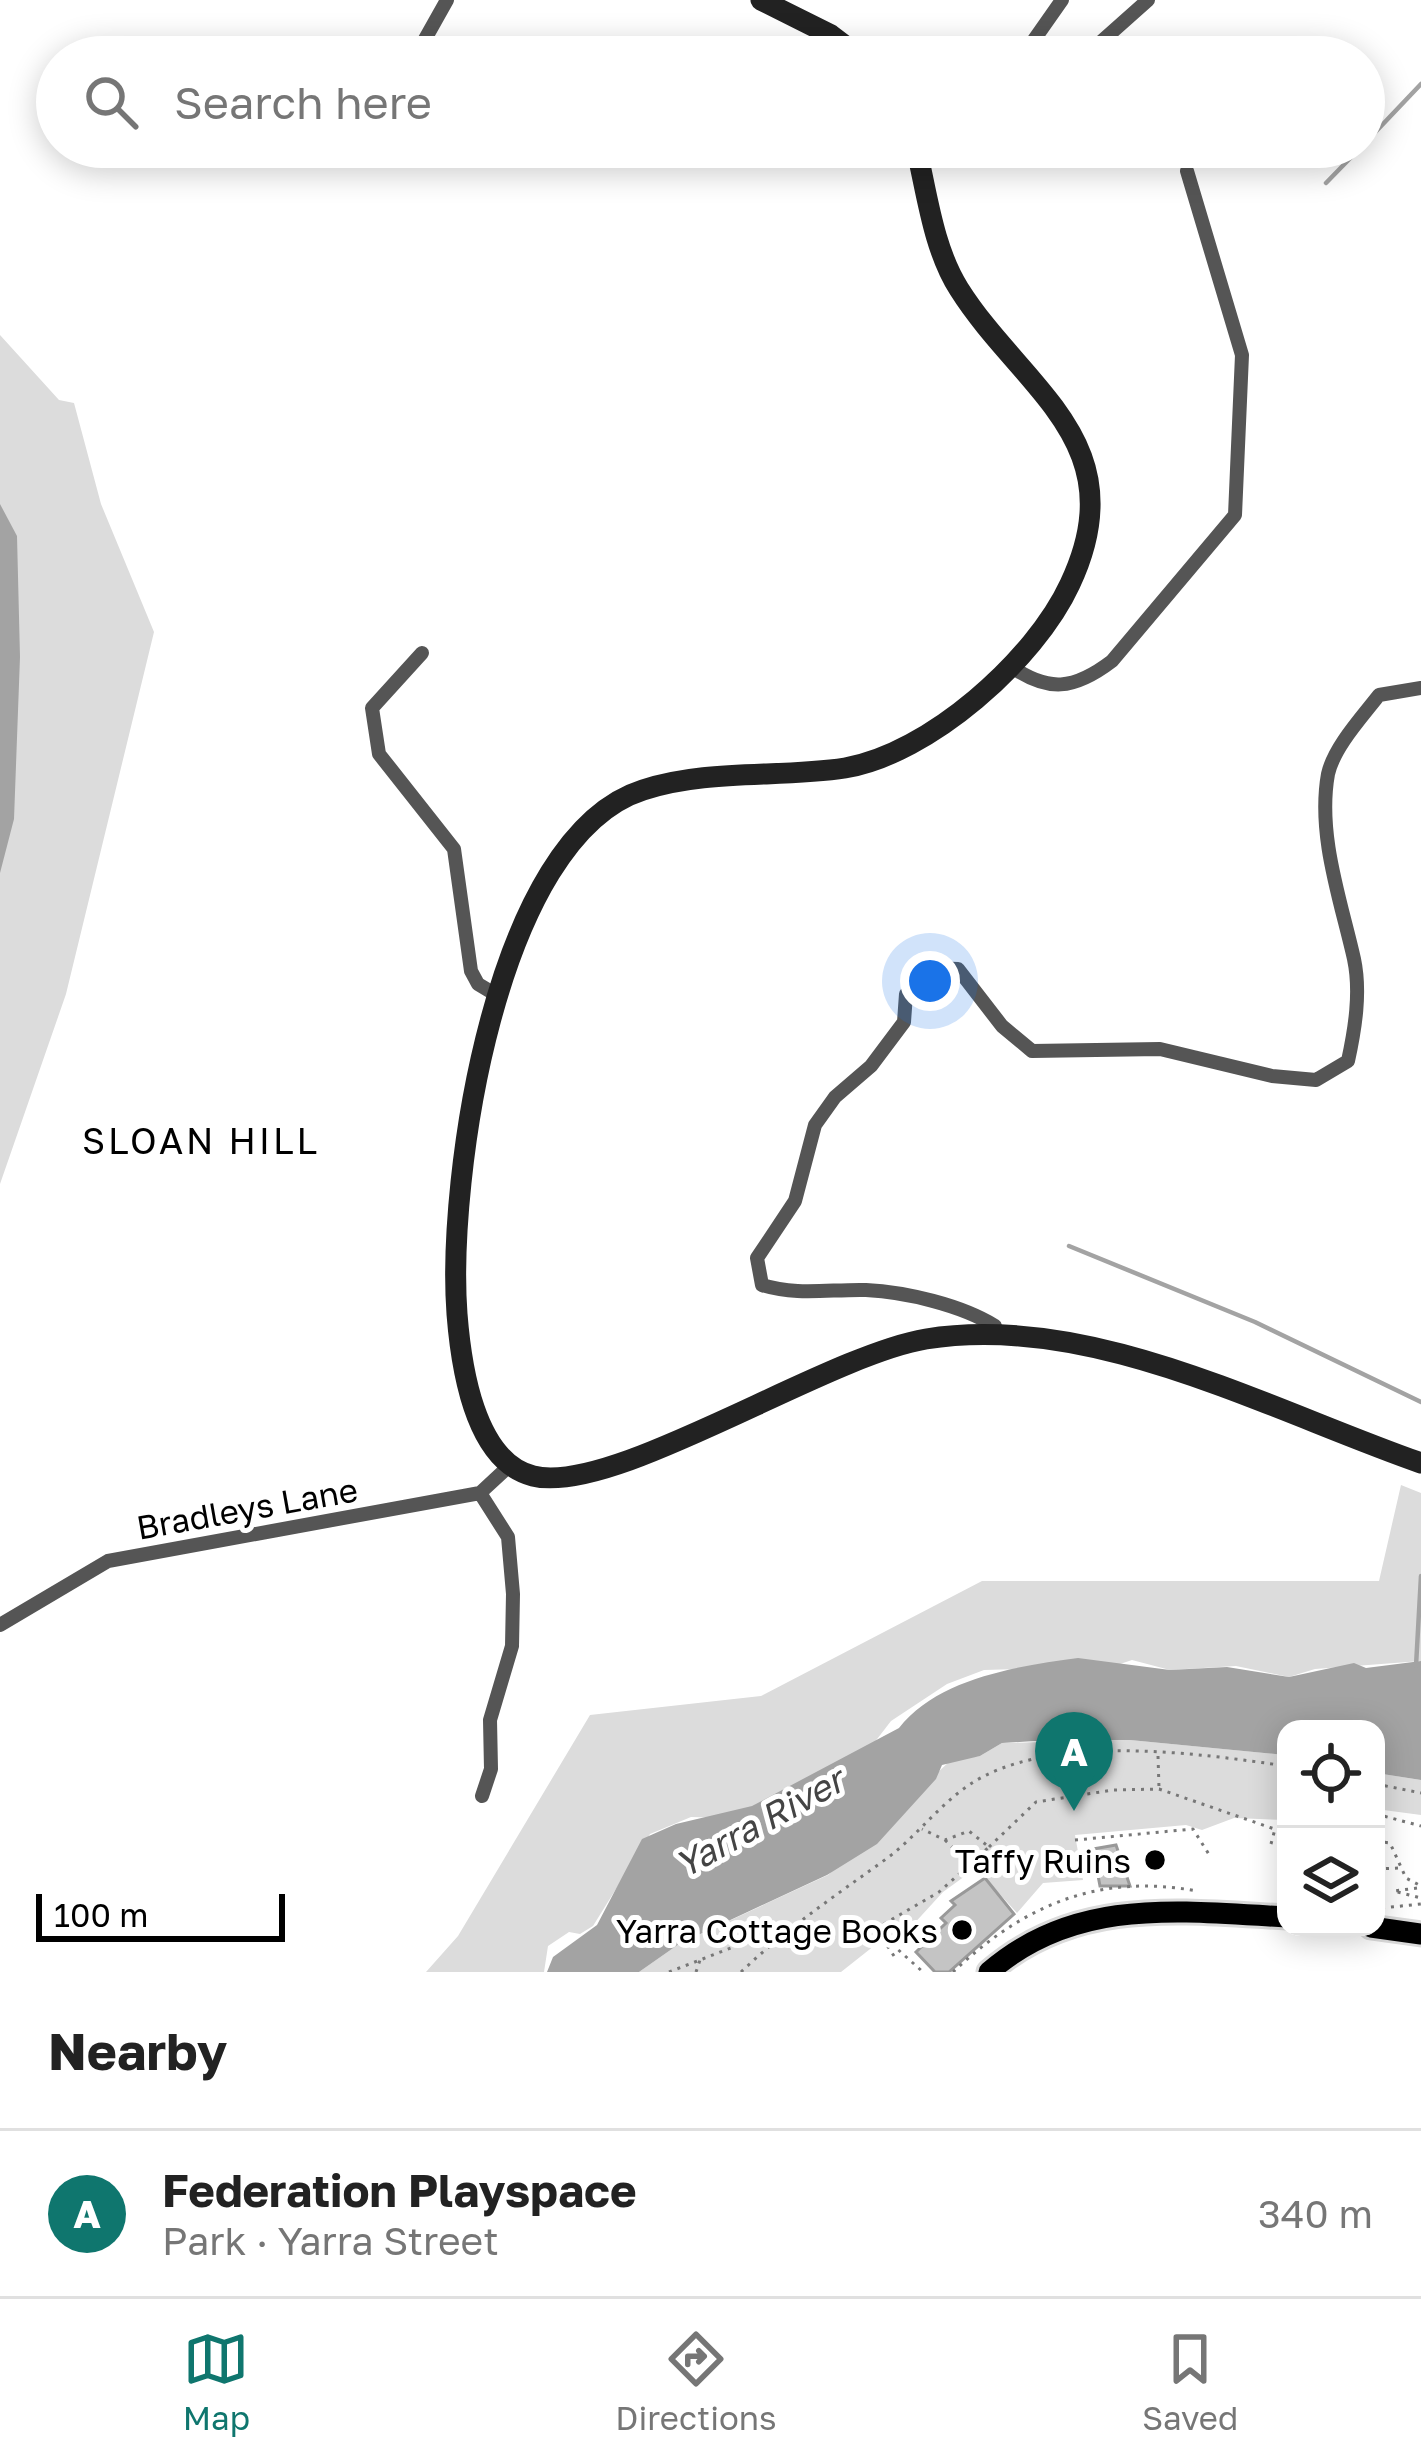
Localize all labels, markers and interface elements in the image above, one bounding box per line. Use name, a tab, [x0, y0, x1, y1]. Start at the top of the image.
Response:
search box	[36, 36, 1385, 168]
icon: search	[78, 69, 144, 135]
text: Search here	[174, 75, 432, 129]
your location	[900, 951, 960, 1011]
district label: SLOAN HILL	[82, 1119, 320, 1162]
street label: Bradleys Lane	[133, 1469, 361, 1547]
pin: A	[1035, 1712, 1113, 1811]
map controls	[1277, 1720, 1385, 1936]
button: locate	[1277, 1720, 1385, 1828]
water label: Yarra River	[667, 1756, 855, 1886]
button: layers	[1277, 1828, 1385, 1936]
place label: Taffy Ruins	[955, 1841, 1131, 1880]
marker: Taffy Ruins	[1142, 1847, 1168, 1873]
scale bar	[36, 1888, 285, 1941]
text: 100 m	[54, 1895, 148, 1934]
place label: Yarra Cottage Books	[616, 1911, 938, 1950]
marker: Yarra Cottage Books	[949, 1917, 975, 1943]
text: Nearby	[48, 2020, 227, 2081]
text: Federation Playspace	[162, 2163, 637, 2217]
text: A	[73, 2190, 101, 2237]
text: 340 m	[1258, 2190, 1373, 2237]
text: Park · Yarra Street	[162, 2217, 499, 2264]
tab: Map	[183, 2326, 250, 2437]
tab: Directions	[615, 2326, 777, 2437]
tab: Saved	[1142, 2326, 1238, 2437]

